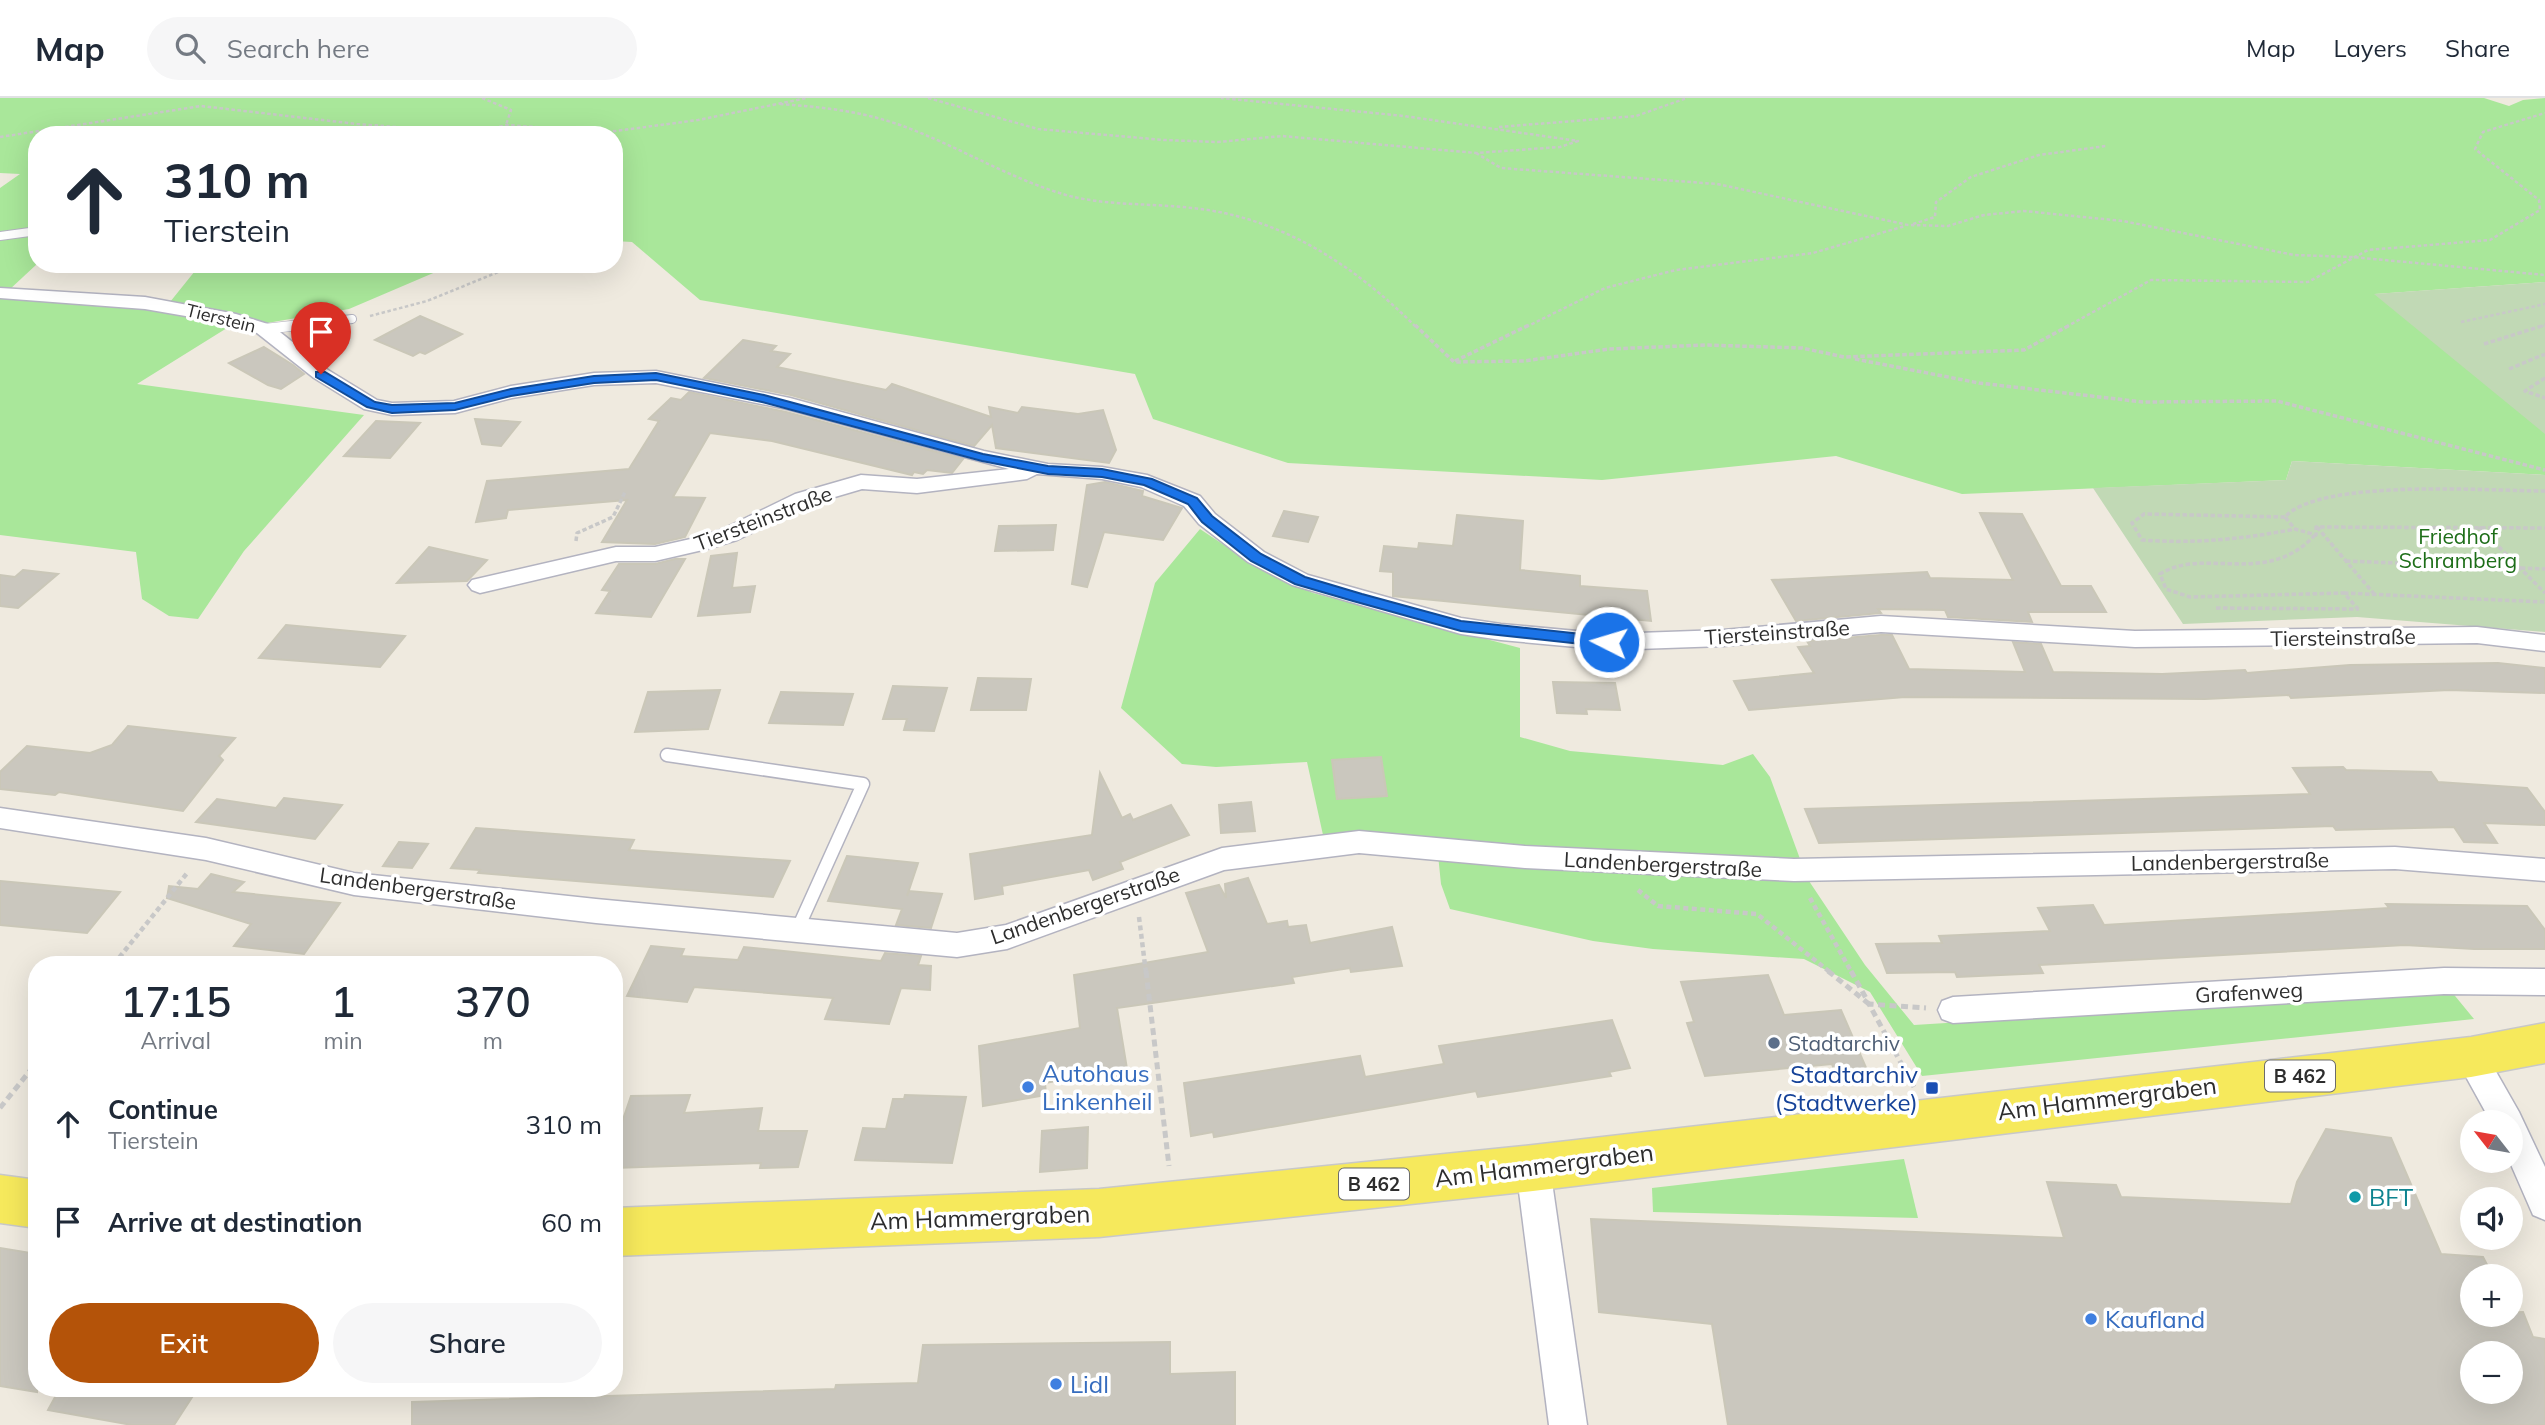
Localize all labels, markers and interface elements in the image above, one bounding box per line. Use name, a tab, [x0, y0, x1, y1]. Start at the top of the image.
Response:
search box	[147, 17, 637, 80]
text: Map	[35, 28, 105, 69]
icon: search	[171, 29, 209, 67]
text: Search here	[227, 32, 370, 65]
text: Map	[2246, 33, 2295, 63]
text: Layers	[2333, 33, 2407, 63]
text: Share	[2445, 33, 2510, 63]
text: 310 m	[164, 149, 310, 210]
icon: ahead	[49, 154, 140, 245]
text: Tierstein	[164, 210, 290, 250]
street label: Tierstein	[184, 298, 258, 338]
pin	[291, 302, 351, 374]
icon: arrive	[302, 313, 340, 351]
street label: Tiersteinstraße	[690, 480, 836, 556]
park label: Friedhof Schramberg	[2399, 523, 2517, 573]
position arrow	[1572, 605, 1646, 679]
street label: Tiersteinstraße	[1704, 614, 1850, 650]
street label: Tiersteinstraße	[2270, 623, 2416, 651]
street label: Landenbergerstraße	[1563, 846, 1763, 882]
street label: Landenbergerstraße	[2131, 846, 2329, 876]
street label: Landenbergerstraße	[987, 860, 1183, 950]
street label: Landenbergerstraße	[318, 861, 518, 915]
text: 17:15	[120, 975, 231, 1028]
text: 1	[330, 975, 356, 1028]
text: 370	[455, 975, 531, 1028]
street label: Grafenweg	[2194, 976, 2304, 1008]
text: Arrival	[141, 1026, 211, 1055]
text: min	[323, 1026, 363, 1055]
text: m	[483, 1026, 503, 1055]
place label: Stadtarchiv	[1788, 1030, 1900, 1056]
marker: Stadtarchiv	[1766, 1035, 1782, 1051]
place label: Autohaus Linkenheil	[1042, 1058, 1153, 1116]
place label: Stadtarchiv (Stadtwerke)	[1775, 1059, 1918, 1117]
road number: B 462	[2265, 1060, 2335, 1092]
street label: Am Hammergraben	[1996, 1070, 2218, 1126]
marker: Autohaus Linkenheil	[1020, 1079, 1036, 1095]
marker: Stadtarchiv (Stadtwerke)	[1924, 1080, 1940, 1096]
text: Continue	[108, 1093, 218, 1126]
icon: ahead	[49, 1105, 87, 1143]
text: 310 m	[526, 1108, 602, 1141]
north arrow	[2460, 1110, 2524, 1172]
map controls	[2460, 1110, 2523, 1404]
text: Tierstein	[108, 1126, 199, 1155]
street label: Am Hammergraben	[1433, 1137, 1655, 1193]
road number: B 462	[1339, 1168, 1409, 1200]
place label: BFT	[2369, 1182, 2414, 1212]
button: sound	[2460, 1187, 2523, 1250]
marker: BFT	[2347, 1189, 2363, 1205]
street label: Am Hammergraben	[869, 1198, 1091, 1236]
icon: arrive	[49, 1203, 87, 1241]
text: Arrive at destination	[108, 1206, 363, 1239]
text: 60 m	[541, 1206, 602, 1239]
button: +	[2460, 1264, 2523, 1327]
button: Exit	[49, 1303, 319, 1383]
button: Share	[333, 1303, 602, 1383]
place label: Kaufland	[2105, 1304, 2205, 1334]
marker: Kaufland	[2083, 1311, 2099, 1327]
button: −	[2460, 1341, 2523, 1404]
place label: Lidl	[1070, 1369, 1109, 1399]
marker: Lidl	[1048, 1376, 1064, 1392]

